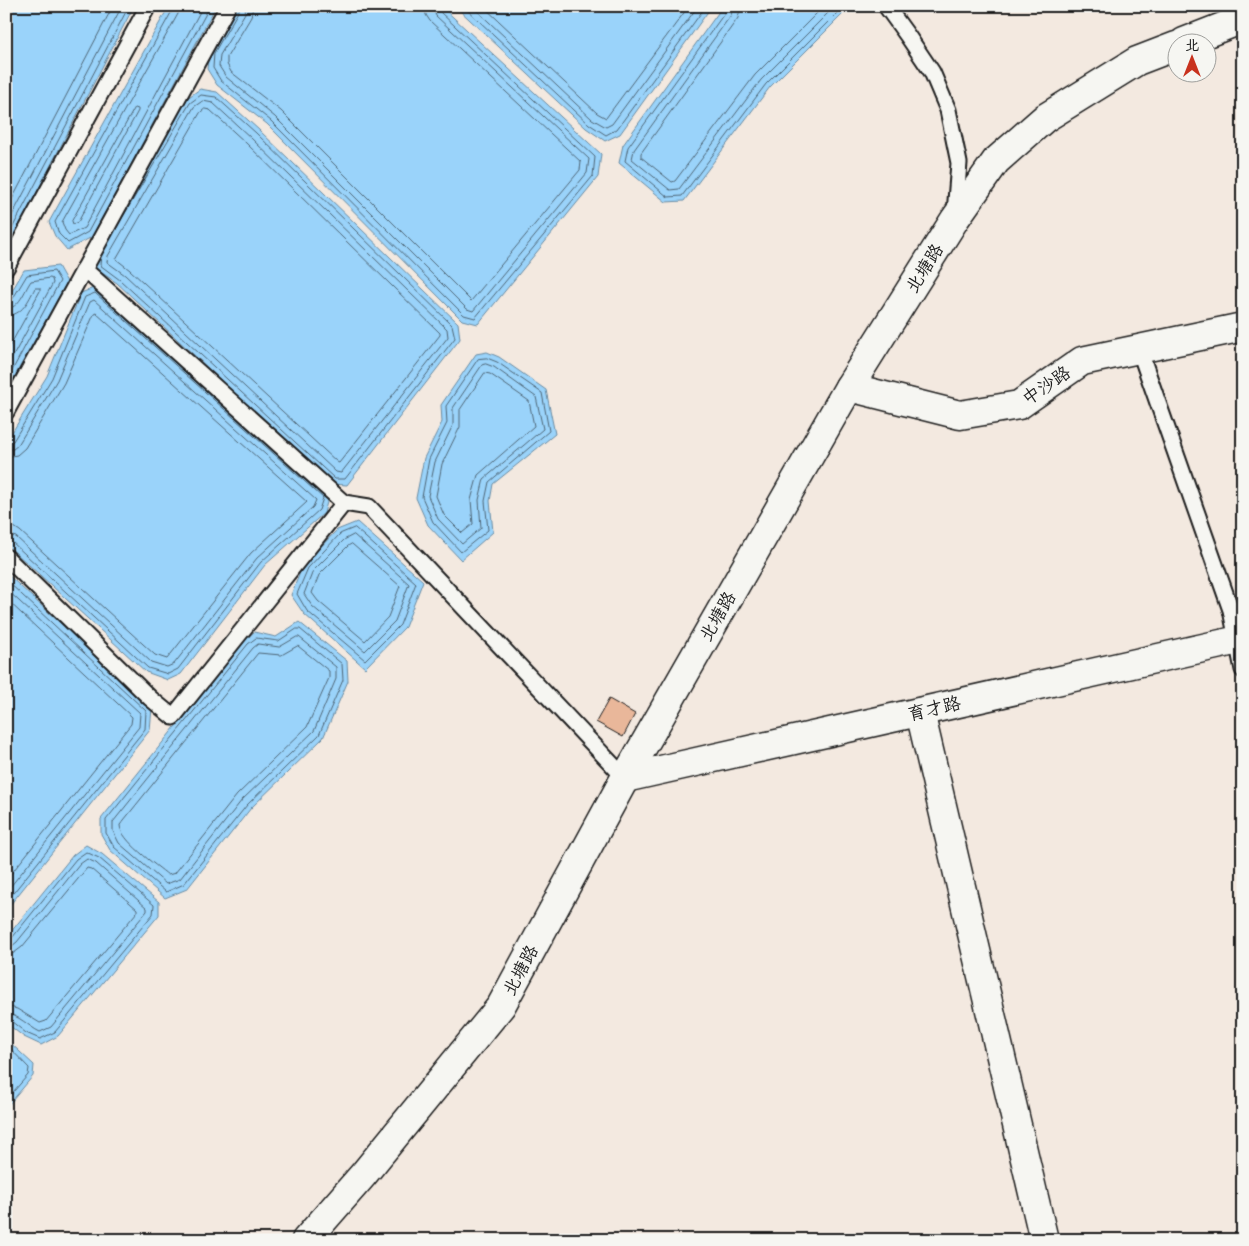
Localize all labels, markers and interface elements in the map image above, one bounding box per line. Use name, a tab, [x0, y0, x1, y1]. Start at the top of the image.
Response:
north arrow	[1166, 32, 1216, 82]
text: 北	[1185, 36, 1199, 54]
street label: 北塘路	[900, 239, 948, 297]
street label: 中沙路	[1017, 360, 1075, 410]
street label: 北塘路	[694, 587, 740, 645]
street label: 育才路	[905, 691, 963, 725]
street label: 北塘路	[497, 941, 543, 999]

